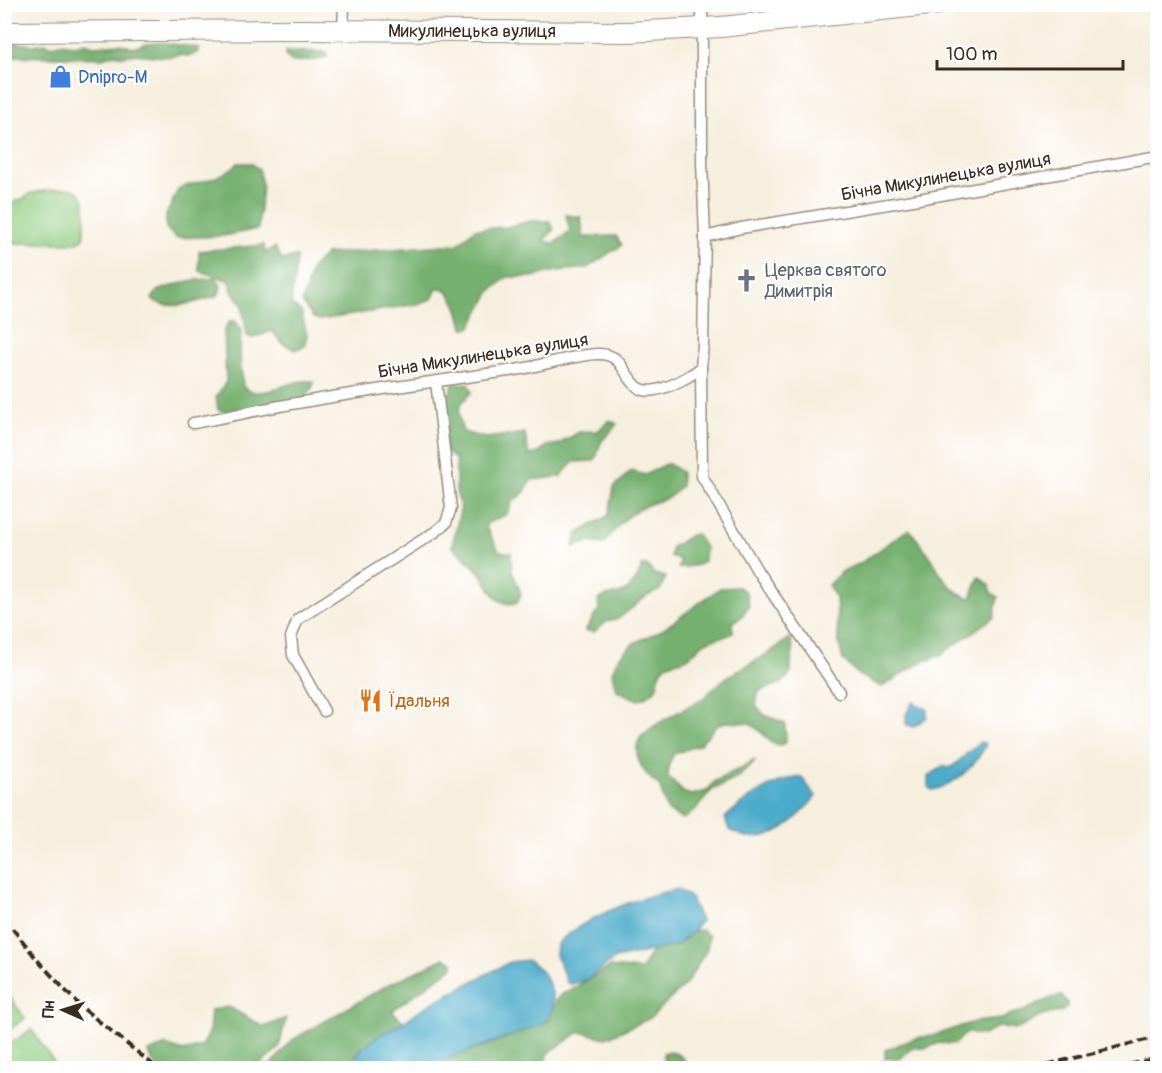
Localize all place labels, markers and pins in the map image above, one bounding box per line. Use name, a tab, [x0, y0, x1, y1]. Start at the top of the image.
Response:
shop icon: Dnipro-M	[47, 64, 73, 90]
place label: Dnipro-M	[78, 66, 148, 89]
place label: Церква святого Димитрія	[764, 259, 887, 303]
church icon: Церква святого Димитрія	[734, 267, 760, 293]
restaurant icon: Їдальня	[358, 688, 384, 714]
place label: Їдальня	[389, 690, 450, 713]

